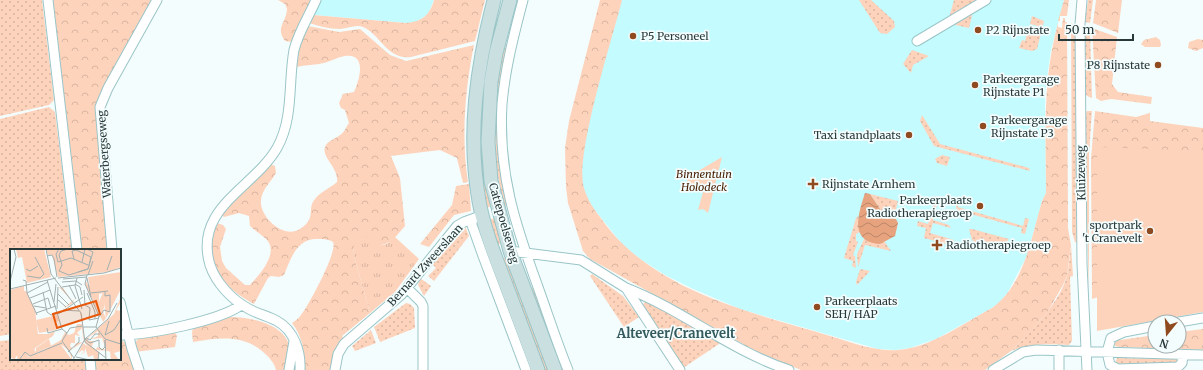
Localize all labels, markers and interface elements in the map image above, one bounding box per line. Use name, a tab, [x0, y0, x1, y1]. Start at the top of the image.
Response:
scale bar	[1059, 16, 1133, 42]
text: 50 m	[1065, 22, 1094, 37]
place label: P2 Rijnstate	[986, 23, 1049, 37]
marker: P2 Rijnstate	[973, 25, 983, 35]
place label: P5 Personeel	[641, 29, 709, 43]
marker: P5 Personeel	[628, 31, 638, 41]
place label: P8 Rijnstate	[1087, 58, 1150, 72]
marker: P8 Rijnstate	[1153, 60, 1163, 70]
place label: Parkeergarage Rijnstate P1	[983, 72, 1059, 99]
marker: Parkeergarage Rijnstate P1	[970, 80, 980, 90]
street label: Waterbergseweg	[94, 109, 114, 199]
place label: Parkeergarage Rijnstate P3	[991, 113, 1067, 140]
marker: Parkeergarage Rijnstate P3	[978, 121, 988, 131]
place label: Taxi standplaats	[814, 128, 901, 142]
marker: Taxi standplaats	[904, 130, 914, 140]
street label: Kluizeweg	[1074, 145, 1088, 201]
park label: Binnentuin Holodeck	[676, 167, 732, 194]
place label: Rijnstate Arnhem	[822, 177, 916, 191]
marker: Rijnstate Arnhem	[807, 178, 819, 190]
street label: Cattepoelseweg	[486, 181, 522, 265]
place label: Parkeerplaats Radiotherapiegroep	[867, 193, 972, 220]
marker: Parkeerplaats Radiotherapiegroep	[975, 201, 985, 211]
place label: sportpark 't Cranevelt	[1082, 218, 1143, 245]
street label: Bernard Zweerslaan	[384, 221, 466, 309]
marker: sportpark 't Cranevelt	[1145, 226, 1155, 236]
place label: Radiotherapiegroep	[946, 238, 1051, 252]
marker: Radiotherapiegroep	[931, 239, 943, 251]
inset map	[10, 249, 121, 360]
place label: Parkeerplaats SEH/ HAP	[825, 294, 897, 321]
marker: Parkeerplaats SEH/ HAP	[812, 302, 822, 312]
north arrow	[1147, 314, 1187, 354]
district label: Alteveer/Cranevelt	[616, 325, 736, 342]
text: N	[1158, 336, 1170, 352]

